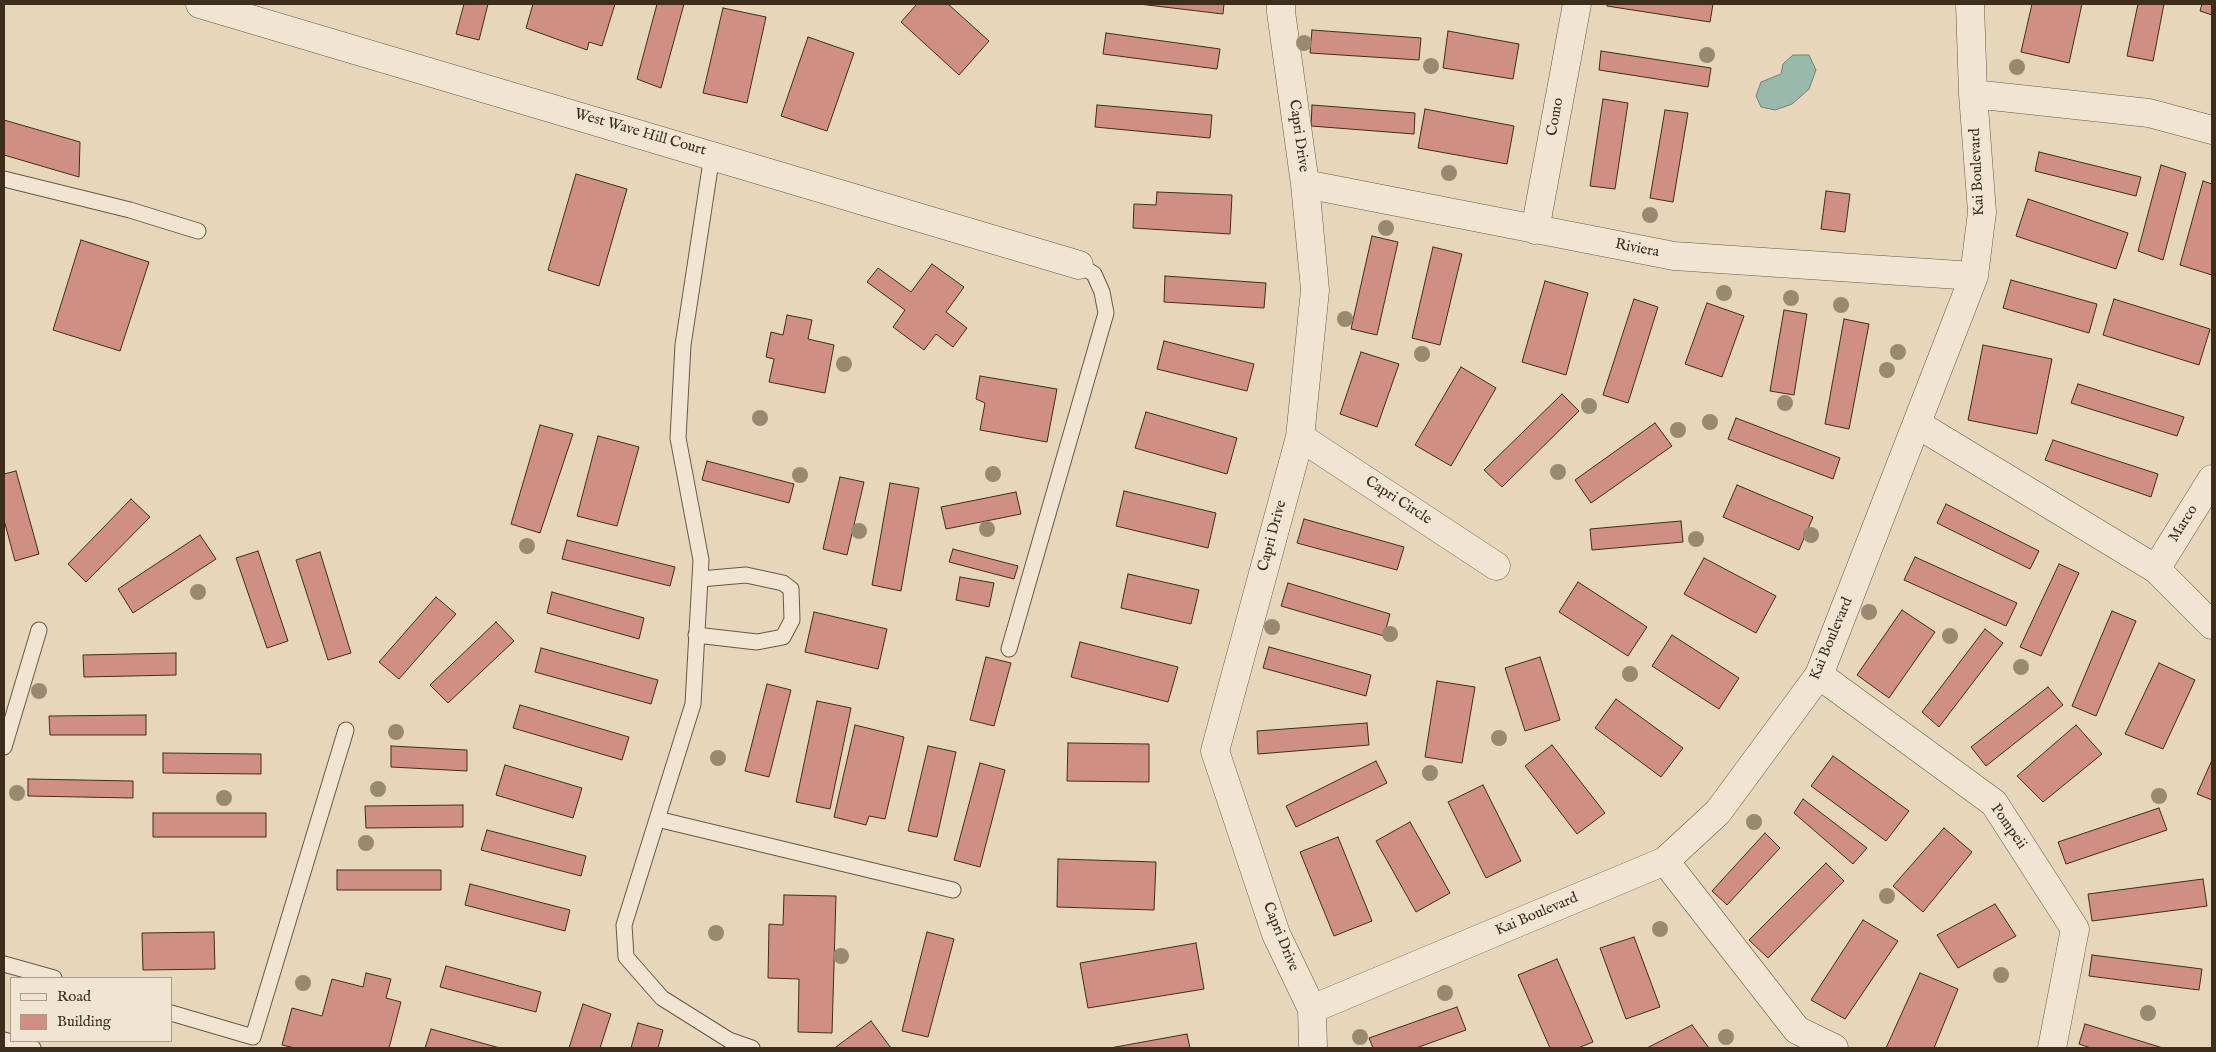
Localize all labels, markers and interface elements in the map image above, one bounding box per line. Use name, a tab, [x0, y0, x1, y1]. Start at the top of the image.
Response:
street label: Como	[1544, 97, 1568, 137]
street label: Capri Drive	[1284, 99, 1312, 173]
street label: West Wave Hill Court	[572, 106, 708, 160]
street label: Kai Boulevard	[1967, 128, 1989, 216]
street label: Riviera	[1613, 236, 1661, 262]
street label: Capri Circle	[1361, 473, 1435, 529]
street label: Capri Drive	[1255, 498, 1291, 574]
street label: Marco	[2166, 502, 2202, 546]
street label: Kai Boulevard	[1807, 595, 1857, 683]
street label: Pompeii	[1986, 801, 2030, 853]
street label: Kai Boulevard	[1493, 890, 1581, 940]
street label: Capri Drive	[1258, 900, 1302, 974]
legend	[10, 977, 172, 1042]
text: Road	[57, 987, 91, 1006]
text: Building	[57, 1012, 111, 1031]

